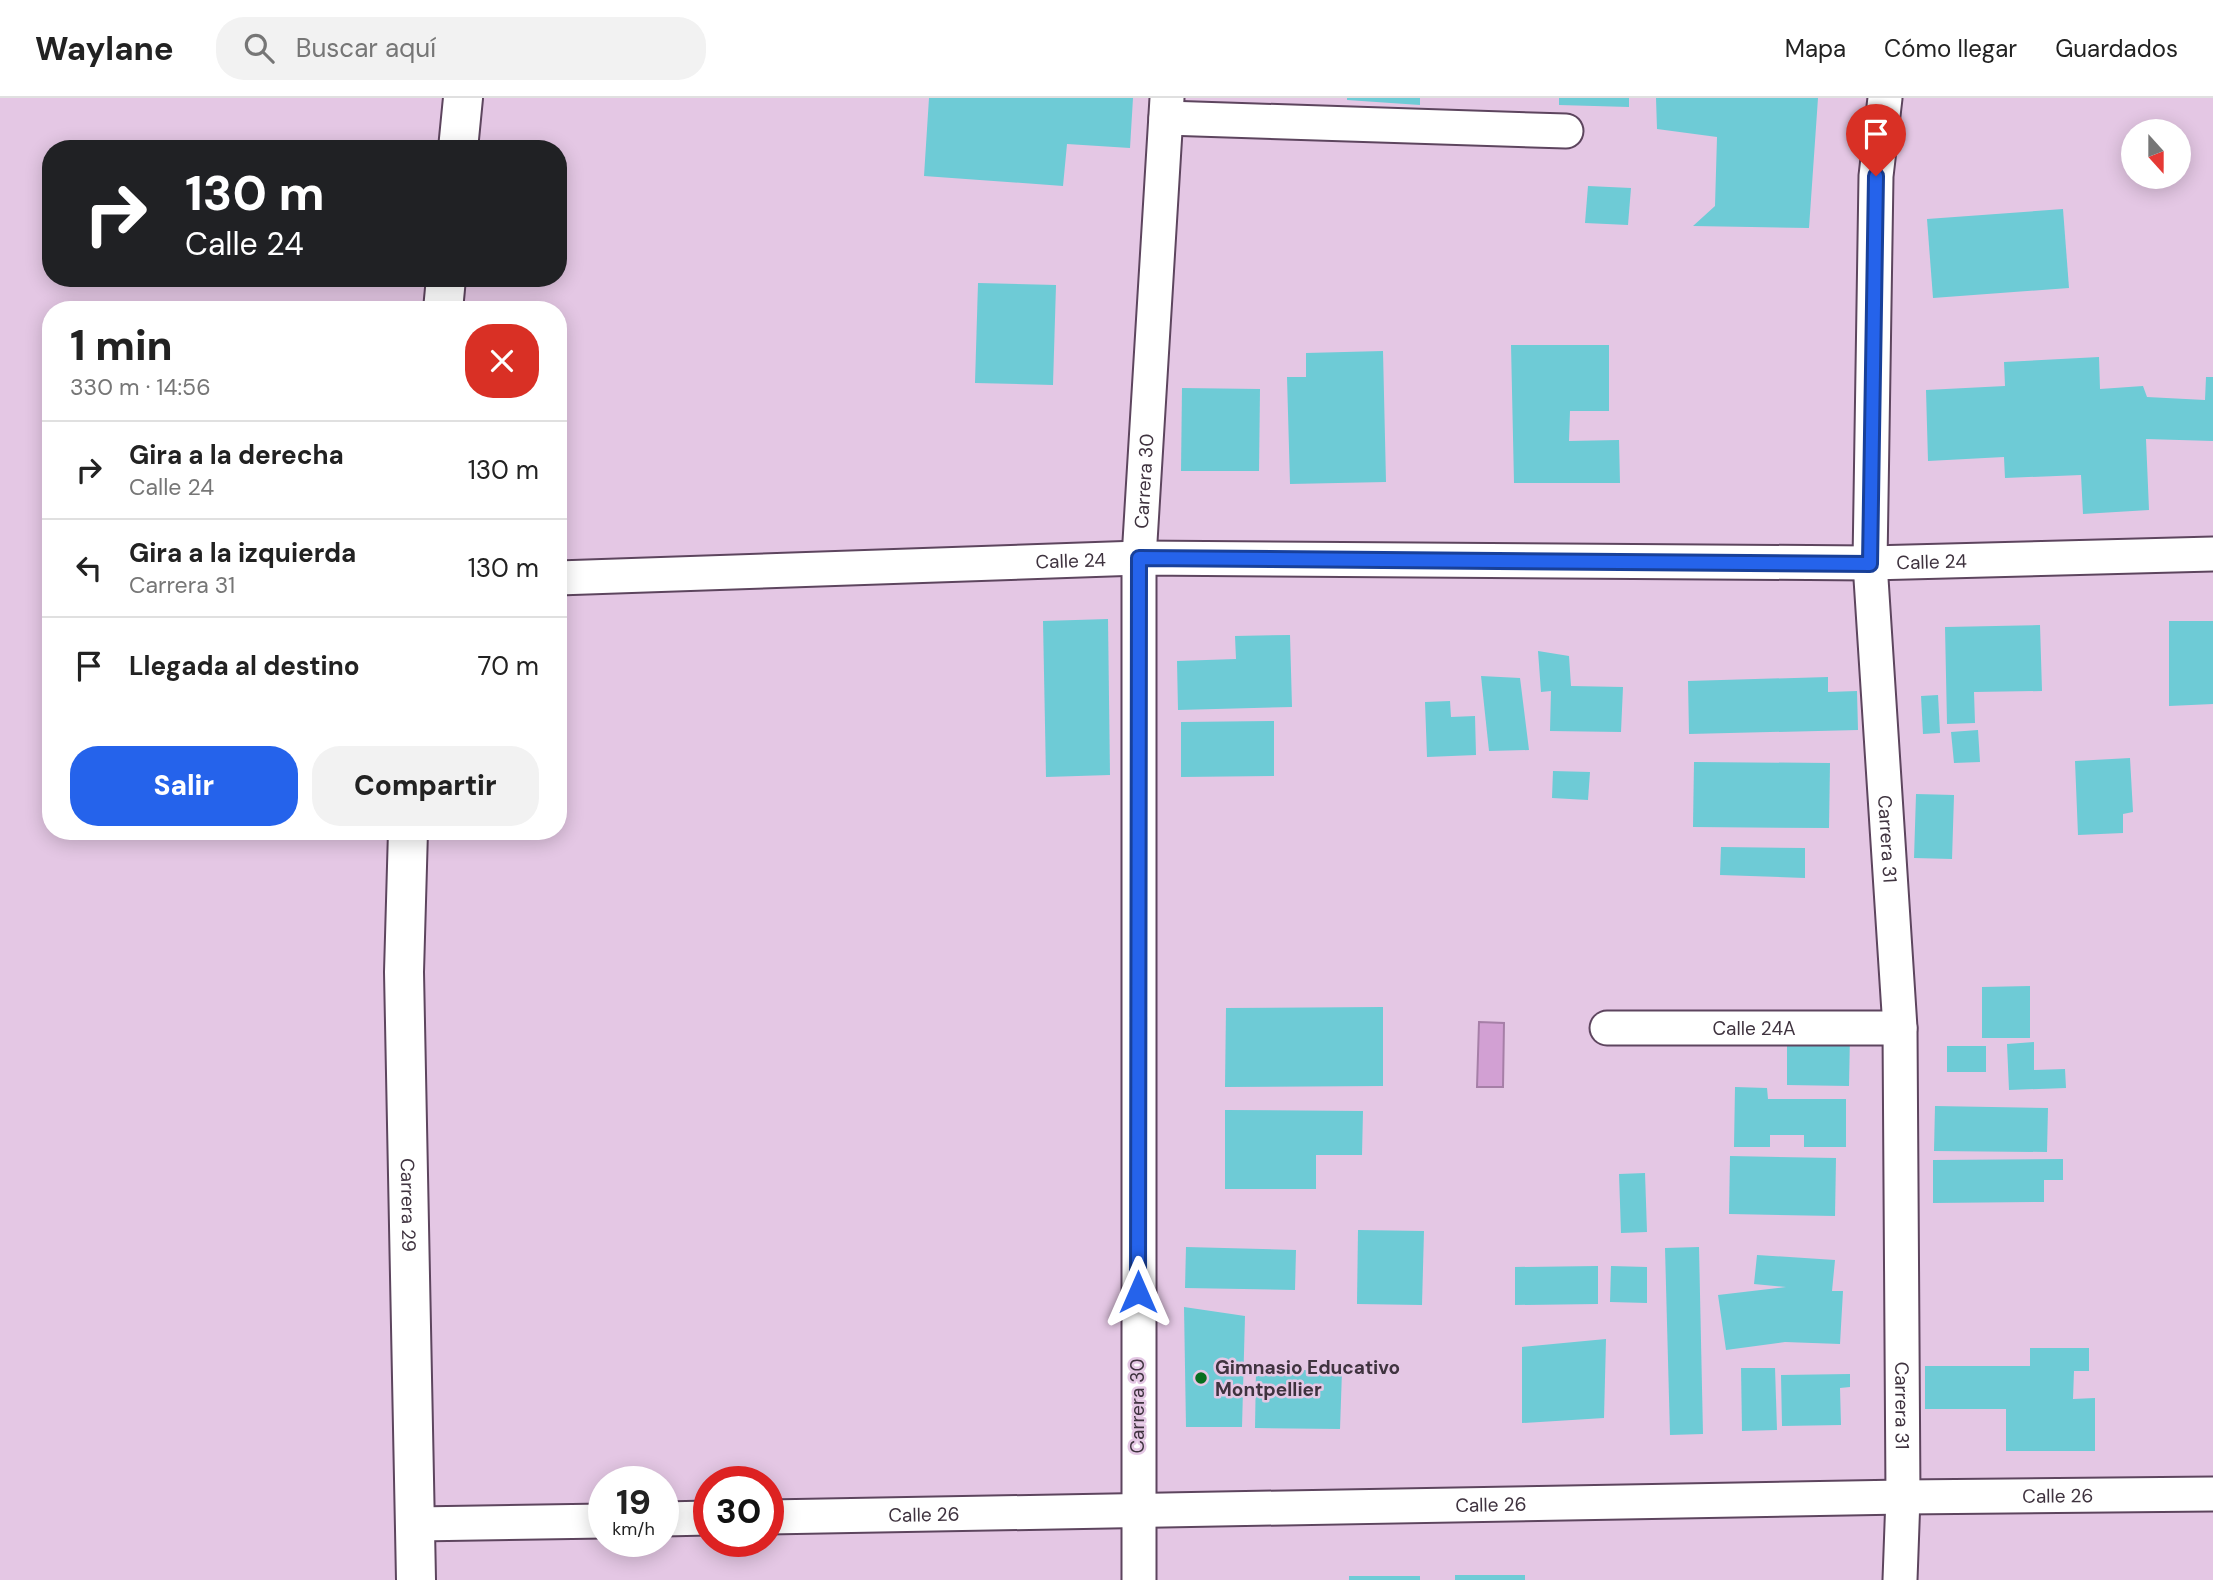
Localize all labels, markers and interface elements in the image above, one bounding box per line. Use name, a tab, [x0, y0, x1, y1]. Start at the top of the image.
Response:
search box	[216, 17, 706, 80]
text: Waylane	[35, 27, 174, 70]
icon: search	[240, 29, 278, 67]
text: Buscar aquí	[296, 31, 436, 65]
text: Mapa	[1785, 33, 1846, 64]
text: Cómo llegar	[1884, 33, 2017, 64]
text: Guardados	[2055, 33, 2178, 64]
pin	[1846, 104, 1906, 176]
icon: arrive	[1857, 115, 1895, 153]
north arrow	[2121, 119, 2191, 189]
map controls	[2121, 119, 2191, 189]
text: 130 m	[185, 161, 325, 225]
icon: right	[70, 168, 161, 259]
text: Calle 24	[185, 223, 304, 265]
text: 1 min	[70, 318, 173, 373]
button: close	[465, 324, 539, 398]
text: 330 m · 14:56	[70, 372, 211, 402]
street label: Carrera 30	[1128, 433, 1159, 529]
text: Gira a la derecha	[129, 438, 344, 472]
icon: right	[70, 451, 108, 489]
text: 130 m	[468, 453, 539, 487]
text: Calle 24	[129, 472, 214, 502]
text: Gira a la izquierda	[129, 536, 356, 570]
street label: Calle 24	[1035, 547, 1106, 574]
street label: Calle 24	[1896, 548, 1967, 575]
icon: left	[70, 549, 108, 587]
text: 130 m	[468, 551, 539, 585]
text: Carrera 31	[129, 570, 235, 600]
icon: arrive	[70, 647, 108, 685]
text: Llegada al destino	[129, 649, 360, 683]
text: 70 m	[478, 649, 539, 683]
button: Salir	[70, 746, 298, 826]
button: Compartir	[312, 746, 539, 826]
street label: Carrera 31	[1872, 794, 1903, 883]
street label: Calle 24A	[1712, 1016, 1796, 1041]
street label: Carrera 29	[395, 1158, 422, 1252]
position arrow	[1101, 1255, 1175, 1329]
place label: Gimnasio Educativo Montpellier	[1215, 1355, 1400, 1402]
street label: Carrera 30	[1125, 1358, 1150, 1454]
street label: Carrera 31	[1890, 1362, 1915, 1449]
marker: Gimnasio Educativo Montpellier	[1193, 1370, 1209, 1386]
speed limit sign: 30	[693, 1466, 784, 1557]
text: 19	[616, 1479, 651, 1525]
street label: Calle 26	[2022, 1483, 2094, 1508]
street label: Calle 26	[1455, 1491, 1527, 1517]
street label: Calle 26	[888, 1501, 960, 1527]
text: km/h	[612, 1517, 655, 1541]

